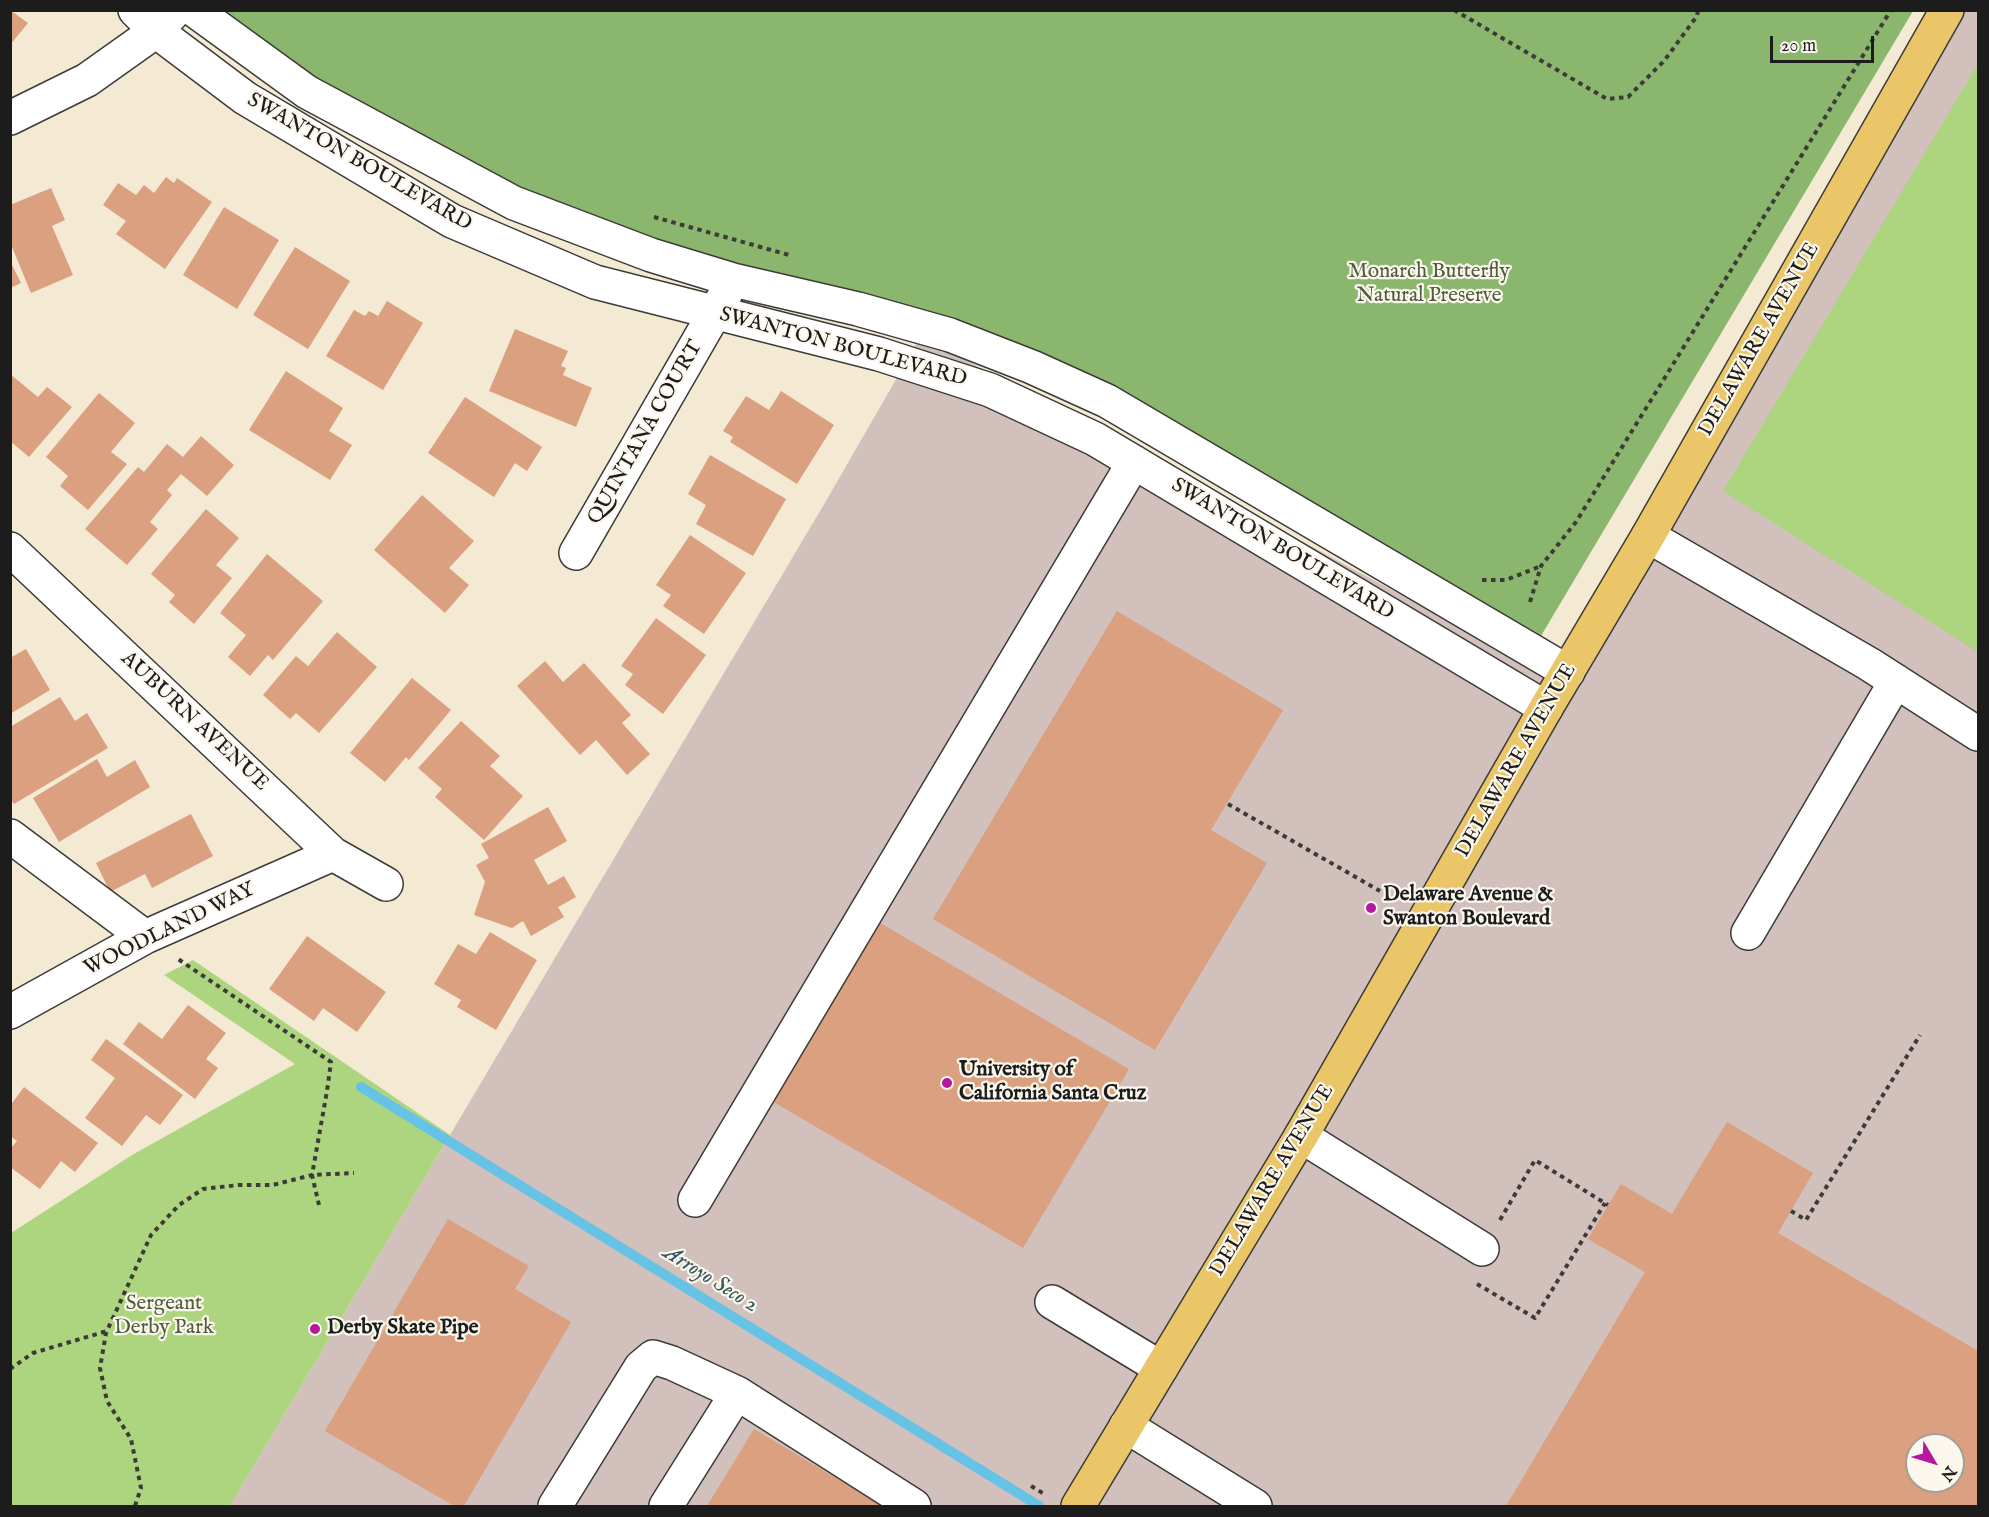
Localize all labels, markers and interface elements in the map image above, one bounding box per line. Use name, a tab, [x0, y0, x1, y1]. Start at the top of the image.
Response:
scale bar	[1773, 24, 1876, 62]
text: 20 m	[1781, 35, 1816, 58]
street label: SWANTON BOULEVARD	[242, 88, 476, 238]
street label: DELAWARE AVENUE	[1694, 239, 1826, 441]
park label: Monarch Butterfly Natural Preserve	[1348, 260, 1510, 310]
street label: SWANTON BOULEVARD	[716, 303, 970, 393]
street label: QUINTANA COURT	[583, 337, 709, 529]
street label: SWANTON BOULEVARD	[1166, 473, 1398, 627]
street label: AUBURN AVENUE	[115, 647, 273, 797]
street label: DELAWARE AVENUE	[1451, 660, 1583, 862]
street label: WOODLAND WAY	[80, 878, 260, 982]
place label: Delaware Avenue & Swanton Boulevard	[1383, 883, 1553, 933]
marker: Delaware Avenue & Swanton Boulevard	[1364, 901, 1378, 915]
place label: University of California Santa Cruz	[959, 1058, 1146, 1108]
marker: University of California Santa Cruz	[940, 1076, 954, 1090]
street label: DELAWARE AVENUE	[1206, 1080, 1340, 1282]
water label: Arroyo Seco 2	[658, 1240, 762, 1320]
park label: Sergeant Derby Park	[114, 1292, 214, 1342]
place label: Derby Skate Pipe	[327, 1316, 478, 1342]
marker: Derby Skate Pipe	[308, 1322, 322, 1336]
north arrow	[1905, 1433, 1965, 1493]
text: N	[1935, 1461, 1960, 1484]

